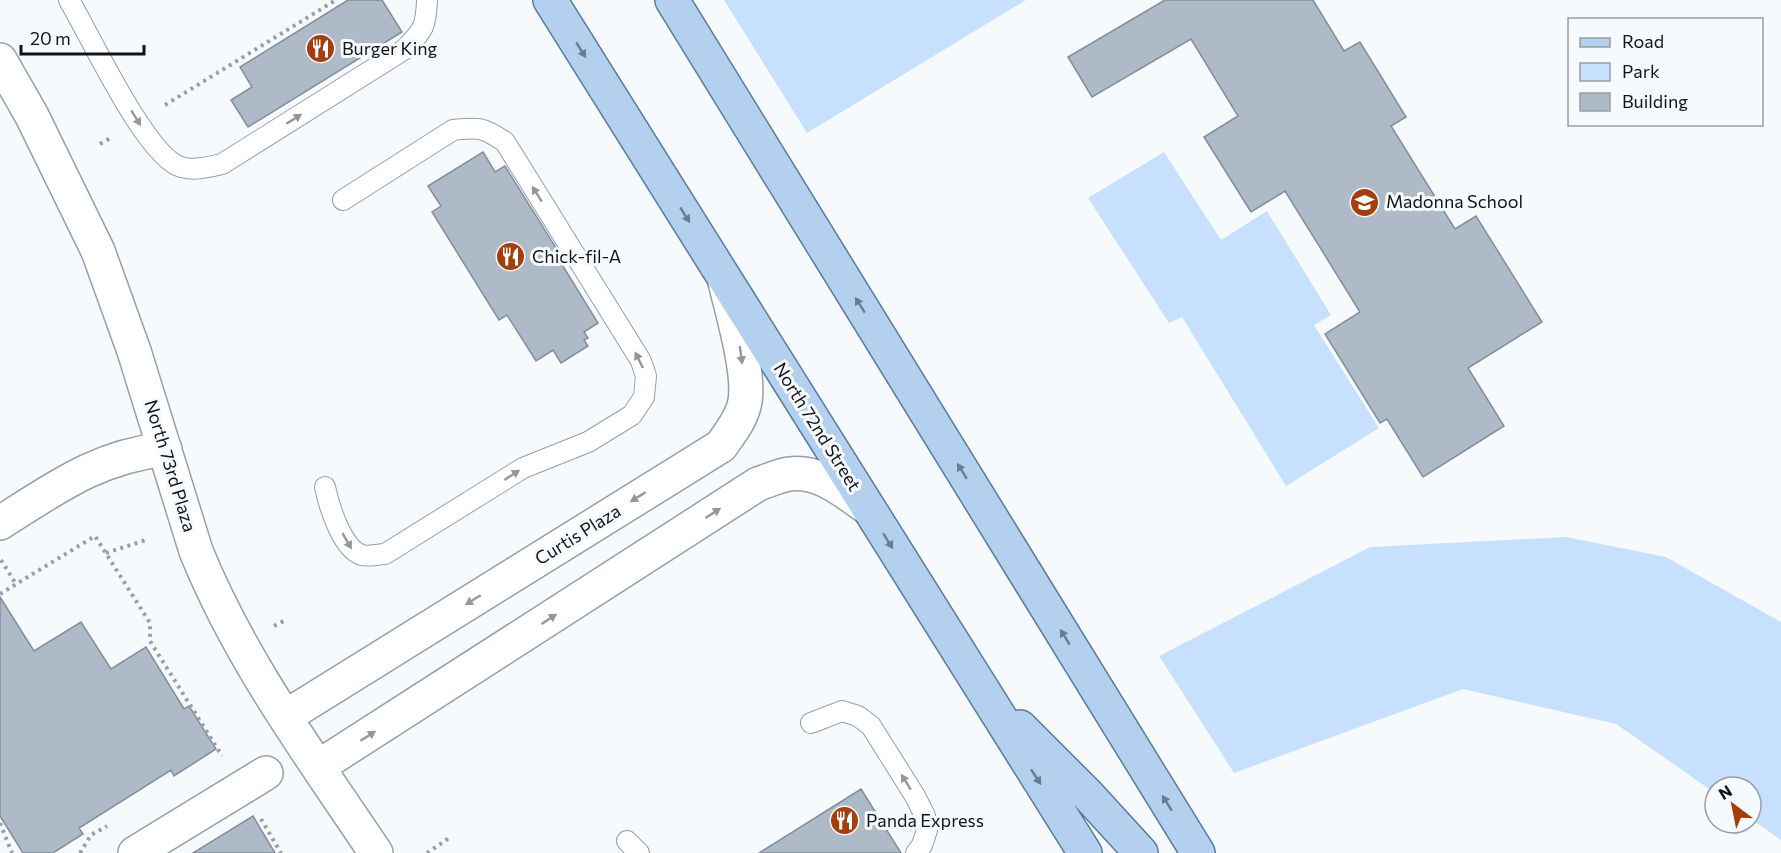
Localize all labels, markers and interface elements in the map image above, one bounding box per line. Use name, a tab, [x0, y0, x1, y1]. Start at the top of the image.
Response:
scale bar	[21, 18, 144, 56]
legend	[1568, 18, 1763, 126]
text: 20 m	[30, 27, 71, 49]
text: Road	[1622, 30, 1664, 52]
restaurant icon: Burger King	[305, 33, 337, 65]
place label: Burger King	[342, 37, 438, 59]
one-way arrow	[576, 42, 587, 58]
text: Park	[1622, 60, 1660, 82]
text: Building	[1622, 90, 1688, 112]
one-way arrow	[131, 110, 142, 126]
one-way arrow	[286, 113, 302, 124]
one-way arrow	[532, 185, 543, 202]
school or university icon: Madonna School	[1349, 186, 1381, 218]
place label: Madonna School	[1386, 190, 1523, 212]
one-way arrow	[679, 207, 690, 223]
restaurant icon: Chick-fil-A	[495, 241, 527, 273]
place label: Chick-fil-A	[532, 245, 621, 267]
one-way arrow	[854, 297, 865, 314]
one-way arrow	[737, 346, 746, 365]
one-way arrow	[635, 351, 644, 368]
street label: North 72nd Street	[770, 358, 866, 495]
street label: North 73rd Plaza	[140, 397, 201, 534]
one-way arrow	[957, 463, 968, 479]
one-way arrow	[504, 469, 521, 480]
one-way arrow	[630, 492, 646, 503]
street label: Curtis Plaza	[531, 499, 624, 569]
one-way arrow	[705, 508, 721, 519]
one-way arrow	[342, 533, 352, 550]
one-way arrow	[883, 533, 894, 549]
one-way arrow	[465, 595, 481, 606]
one-way arrow	[541, 613, 558, 624]
one-way arrow	[1059, 629, 1070, 645]
one-way arrow	[360, 730, 376, 741]
one-way arrow	[1031, 769, 1042, 785]
one-way arrow	[900, 774, 912, 790]
north arrow	[1703, 775, 1763, 835]
text: N	[1715, 781, 1735, 803]
one-way arrow	[1162, 795, 1173, 811]
restaurant icon: Panda Express	[829, 805, 861, 837]
place label: Panda Express	[866, 809, 984, 831]

